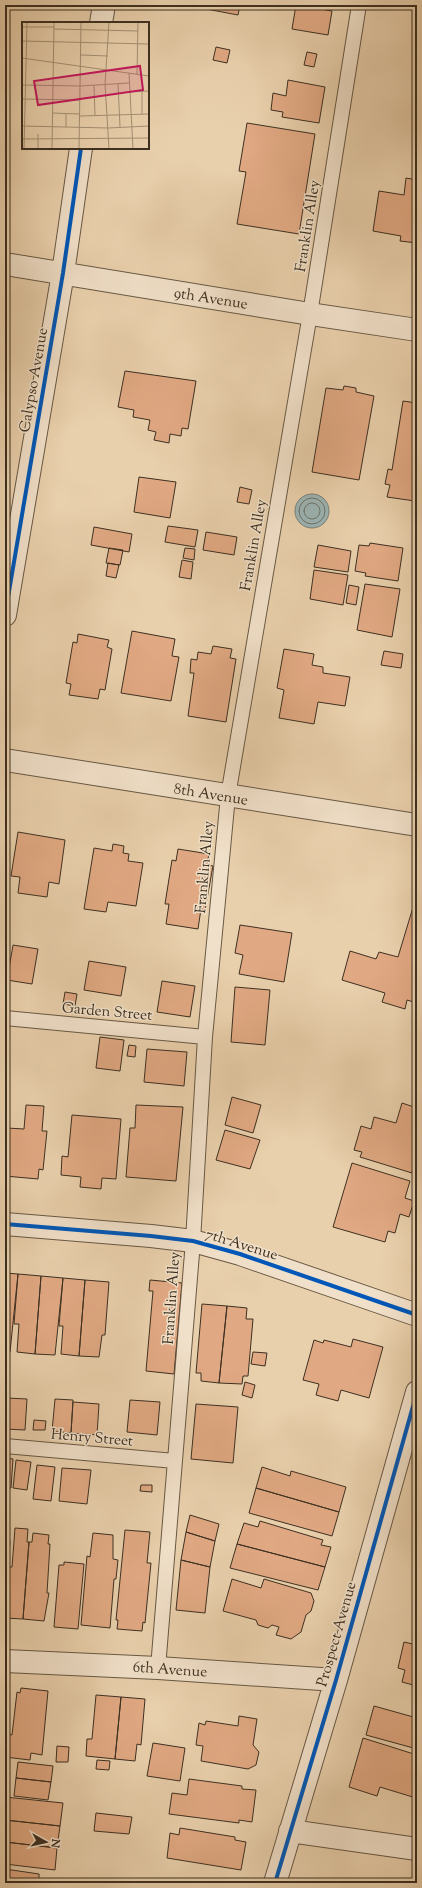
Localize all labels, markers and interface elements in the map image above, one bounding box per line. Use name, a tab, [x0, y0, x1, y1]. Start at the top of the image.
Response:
inset map	[22, 22, 149, 149]
street label: Franklin Alley	[291, 178, 326, 274]
street label: 9th Avenue	[172, 283, 249, 316]
street label: Calypso Avenue	[15, 326, 54, 434]
street label: Franklin Alley	[236, 497, 273, 593]
street label: 8th Avenue	[172, 779, 249, 812]
street label: Franklin Alley	[191, 819, 220, 914]
street label: Garden Street	[61, 998, 153, 1027]
street label: 7th Avenue	[203, 1224, 280, 1266]
street label: Franklin Alley	[159, 1251, 186, 1345]
street label: Henry Street	[50, 1424, 134, 1453]
street label: Prospect Avenue	[312, 1579, 362, 1689]
street label: 6th Avenue	[132, 1657, 208, 1684]
north arrow	[26, 1822, 66, 1862]
text: N	[46, 1837, 64, 1849]

